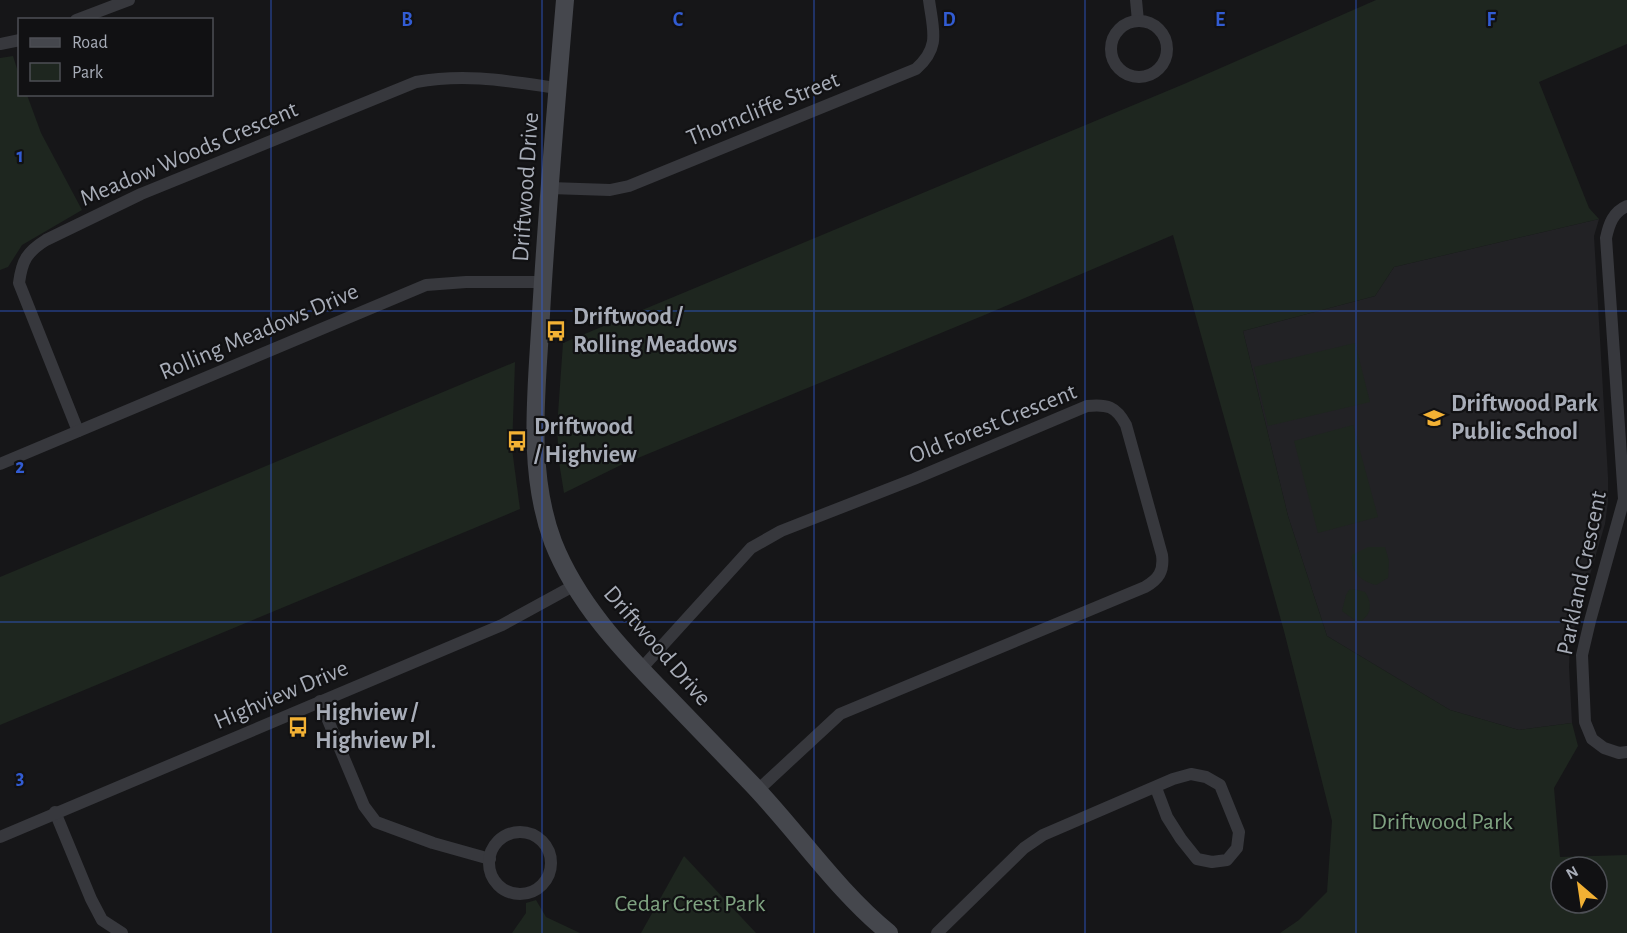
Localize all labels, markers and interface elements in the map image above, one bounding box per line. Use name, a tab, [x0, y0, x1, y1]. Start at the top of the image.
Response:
text: B	[401, 10, 413, 30]
text: C	[673, 10, 684, 30]
text: D	[942, 10, 956, 30]
text: E	[1215, 10, 1225, 30]
text: F	[1486, 10, 1496, 30]
legend	[18, 18, 213, 96]
text: Road	[72, 34, 108, 52]
text: Park	[72, 64, 104, 82]
street label: Thorncliffe Street	[683, 67, 843, 151]
street label: Meadow Woods Crescent	[77, 97, 302, 211]
street label: Driftwood Drive	[509, 111, 543, 263]
text: 1	[16, 146, 24, 166]
street label: Rolling Meadows Drive	[156, 279, 362, 385]
place label: Driftwood / Rolling Meadows	[573, 305, 737, 357]
bus stop icon: Driftwood / Rolling Meadows	[544, 319, 568, 343]
street label: Old Forest Crescent	[906, 379, 1080, 468]
place label: Driftwood Park Public School	[1451, 392, 1598, 444]
school or university icon: Driftwood Park Public School	[1422, 406, 1446, 430]
place label: Driftwood / Highview	[533, 415, 637, 467]
bus stop icon: Driftwood / Highview	[505, 429, 529, 453]
text: 2	[15, 457, 25, 477]
street label: Parkland Crescent	[1553, 489, 1611, 657]
street label: Driftwood Drive	[599, 582, 715, 710]
street label: Highview Drive	[210, 656, 352, 734]
place label: Highview / Highview Pl.	[315, 701, 436, 753]
bus stop icon: Highview / Highview Pl.	[286, 715, 310, 739]
text: 3	[16, 768, 24, 788]
park label: Driftwood Park	[1371, 810, 1513, 834]
north arrow	[1549, 855, 1609, 915]
text: N	[1563, 863, 1581, 882]
park label: Cedar Crest Park	[615, 892, 765, 916]

